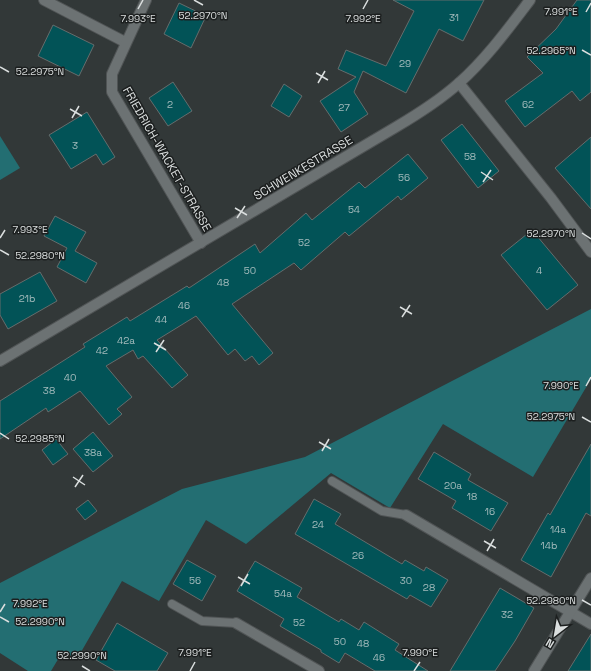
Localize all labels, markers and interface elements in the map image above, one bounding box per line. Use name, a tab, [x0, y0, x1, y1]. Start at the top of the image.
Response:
text: 7.991°E	[544, 5, 578, 18]
text: 52.2970°N	[179, 9, 227, 22]
house number: 31	[449, 11, 459, 24]
text: 7.993°E	[120, 12, 156, 25]
text: 7.992°E	[345, 12, 381, 25]
text: 52.2965°N	[526, 44, 576, 57]
house number: 29	[399, 57, 411, 70]
text: 52.2975°N	[16, 65, 64, 78]
street label: FRIEDRICH-WACKET-STRASSE	[119, 84, 215, 234]
house number: 2	[167, 98, 173, 111]
house number: 62	[522, 98, 534, 111]
house number: 27	[338, 101, 350, 114]
street label: SCHWENKESTRASSE	[251, 132, 356, 204]
house number: 3	[72, 139, 78, 152]
house number: 58	[464, 150, 476, 163]
house number: 56	[398, 171, 410, 184]
house number: 54	[348, 203, 360, 216]
text: 7.993°E	[12, 223, 48, 236]
text: 52.2970°N	[527, 227, 575, 240]
house number: 52	[298, 236, 310, 249]
text: 52.2980°N	[15, 249, 65, 262]
house number: 50	[244, 264, 256, 277]
house number: 4	[536, 264, 542, 277]
house number: 48	[217, 276, 229, 289]
house number: 21b	[19, 292, 35, 305]
house number: 46	[178, 299, 190, 312]
house number: 44	[155, 313, 167, 326]
house number: 42a	[117, 334, 135, 347]
house number: 42	[96, 344, 108, 357]
house number: 40	[64, 371, 76, 384]
text: 7.990°E	[543, 379, 579, 392]
house number: 38	[43, 384, 55, 397]
text: 52.2975°N	[527, 410, 575, 423]
text: 52.2985°N	[15, 432, 65, 445]
house number: 38a	[84, 446, 102, 459]
house number: 20a	[444, 479, 462, 492]
house number: 18	[467, 490, 477, 503]
house number: 16	[485, 505, 495, 518]
house number: 24	[312, 518, 324, 531]
house number: 14a	[550, 523, 566, 536]
house number: 14b	[541, 539, 557, 552]
house number: 26	[352, 549, 364, 562]
house number: 56	[189, 574, 201, 587]
house number: 30	[400, 574, 412, 587]
house number: 28	[423, 581, 435, 594]
house number: 54a	[274, 587, 292, 600]
text: 52.2980°N	[526, 594, 576, 607]
text: 7.992°E	[12, 597, 48, 610]
house number: 32	[501, 608, 513, 621]
text: 52.2990°N	[15, 615, 65, 628]
north arrow	[535, 615, 575, 655]
house number: 52	[293, 616, 305, 629]
house number: 50	[334, 635, 346, 648]
text: N	[543, 636, 557, 651]
house number: 48	[357, 637, 369, 650]
text: 7.991°E	[178, 646, 212, 659]
text: 7.990°E	[402, 646, 438, 659]
text: 52.2990°N	[57, 649, 107, 662]
house number: 46	[373, 651, 385, 664]

